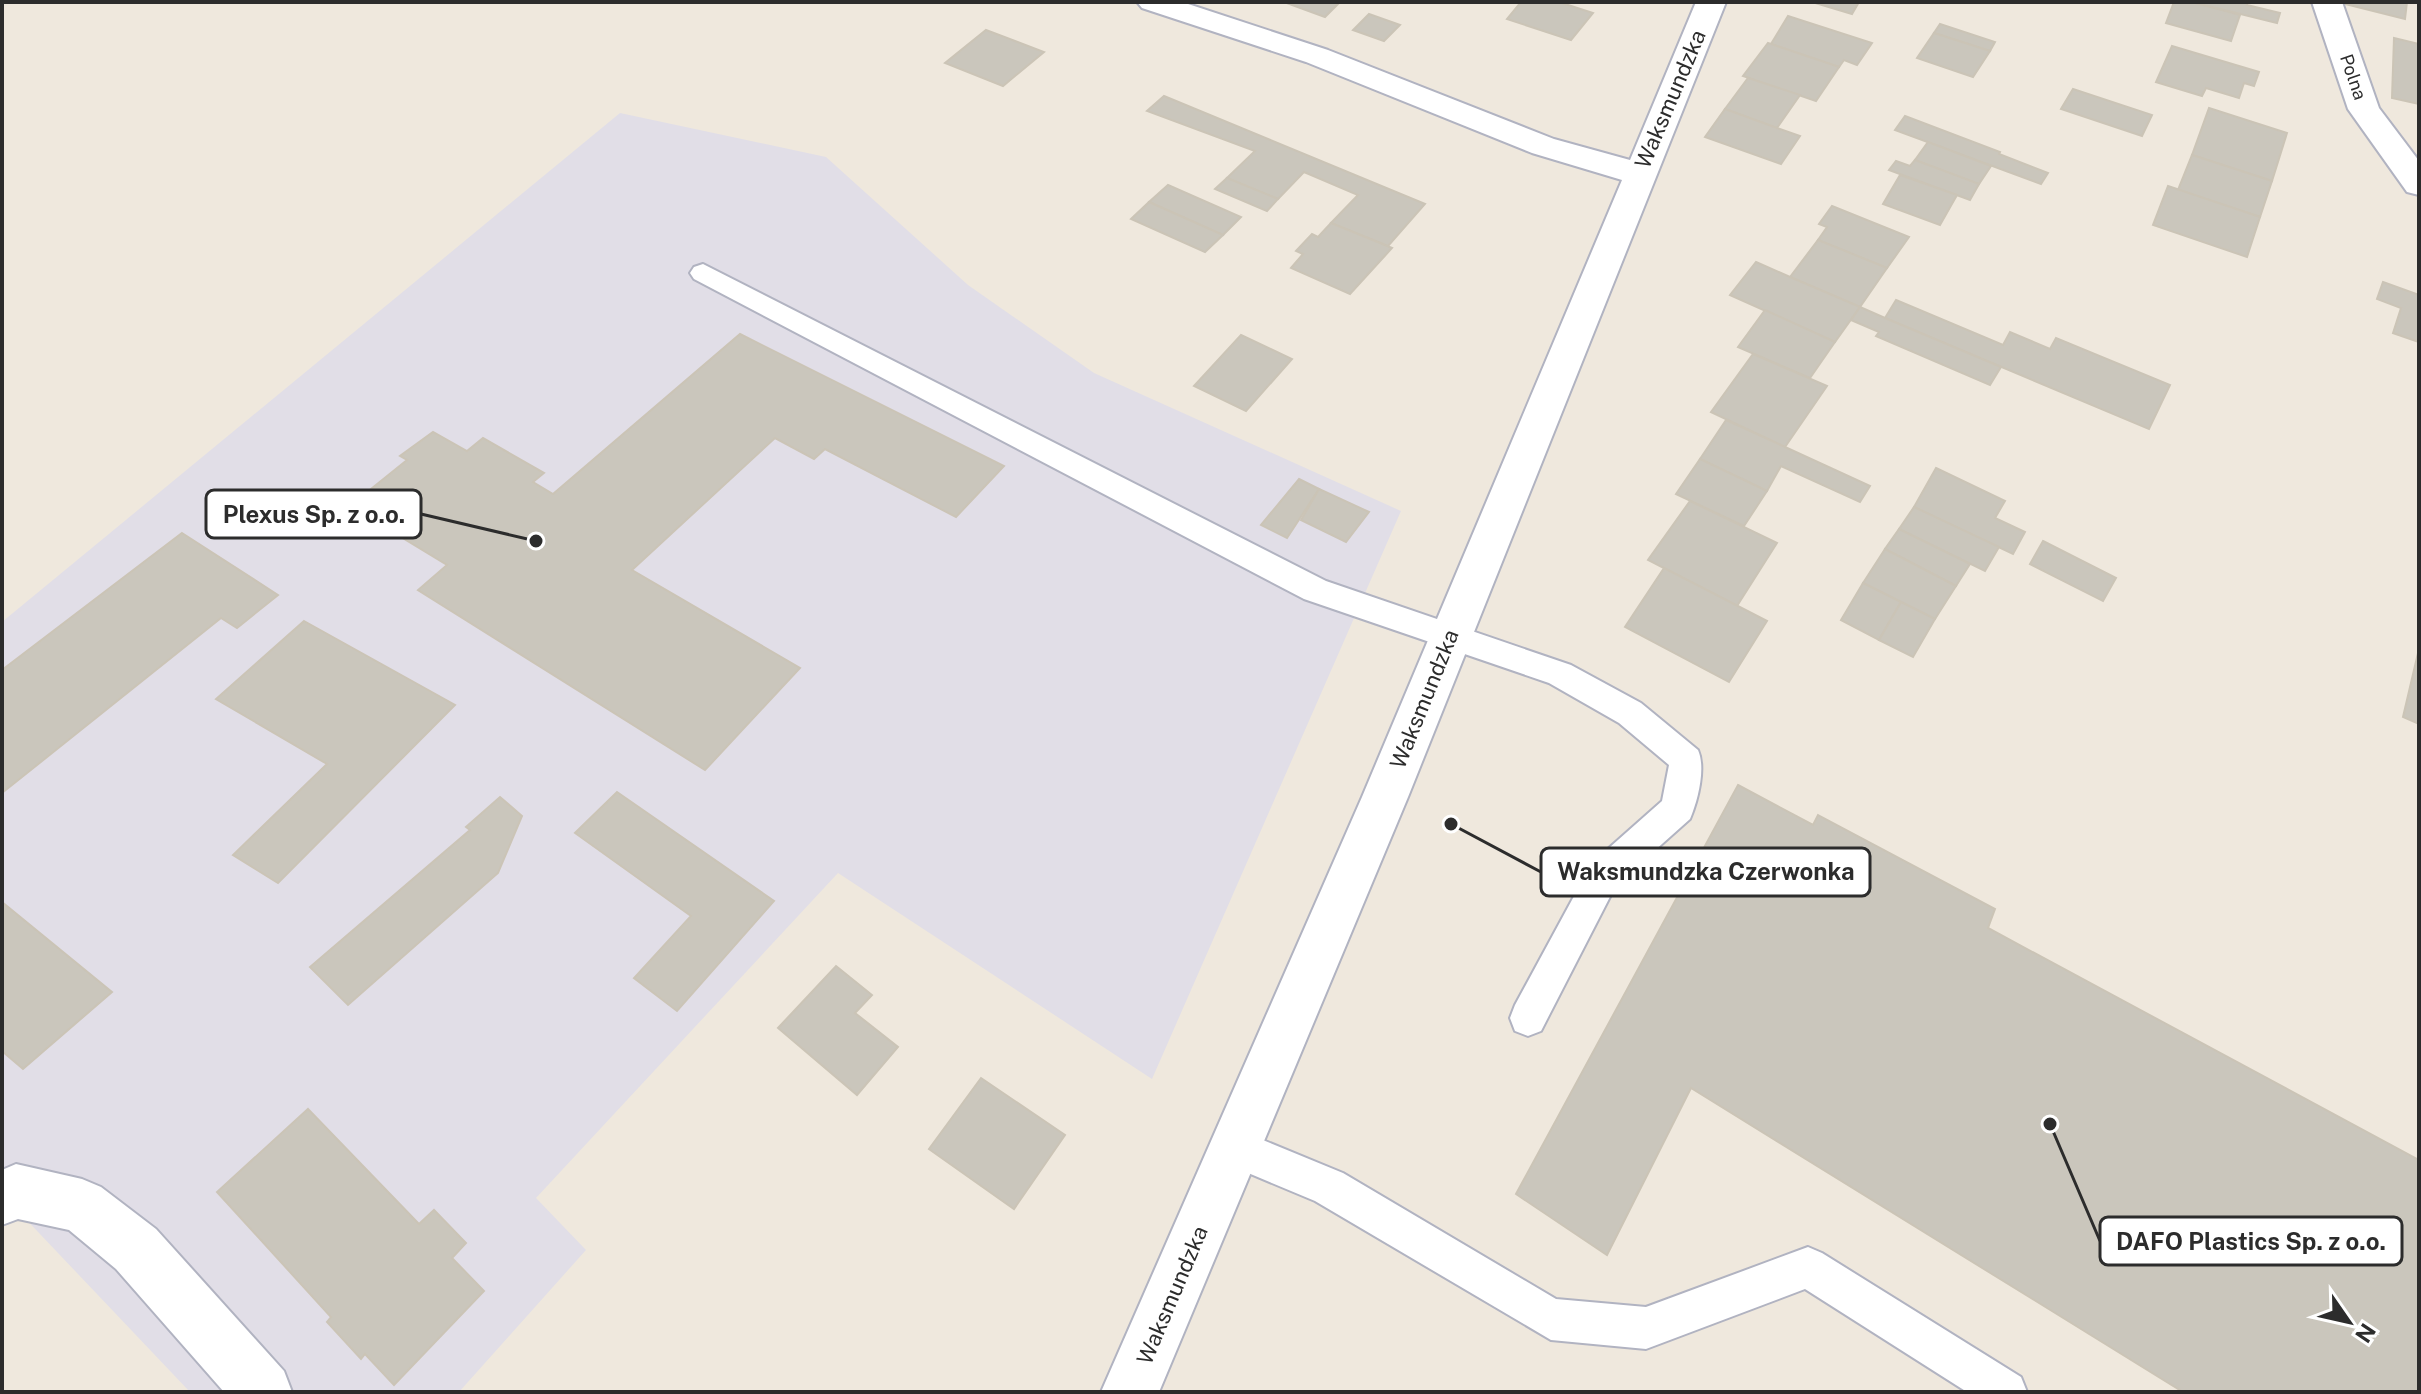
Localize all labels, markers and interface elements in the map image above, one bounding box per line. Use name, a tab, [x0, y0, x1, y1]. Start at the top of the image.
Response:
street label: Waksmundzka	[1629, 26, 1711, 172]
street label: Polna	[2336, 51, 2371, 103]
callout: Plexus Sp. z o.o.	[206, 490, 421, 538]
text: Plexus Sp. z o.o.	[223, 500, 405, 528]
street label: Waksmundzka	[1384, 626, 1464, 772]
callout: Waksmundzka Czerwonka	[1541, 848, 1870, 896]
text: Waksmundzka Czerwonka	[1557, 857, 1855, 885]
callout: DAFO Plastics Sp. z o.o.	[2100, 1217, 2402, 1265]
street label: Waksmundzka	[1131, 1222, 1213, 1368]
text: DAFO Plastics Sp. z o.o.	[2116, 1227, 2386, 1255]
north arrow	[2309, 1282, 2389, 1362]
text: N	[2350, 1319, 2381, 1348]

